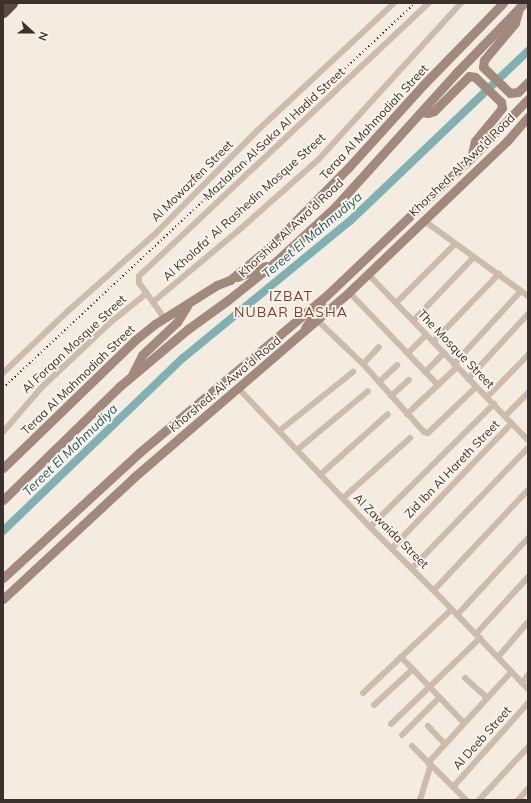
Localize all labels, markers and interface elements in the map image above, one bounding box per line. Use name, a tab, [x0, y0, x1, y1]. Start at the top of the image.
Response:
north arrow	[12, 12, 52, 52]
text: N	[35, 30, 51, 43]
street label: Teraa Al Mahmodiah Street	[317, 62, 431, 182]
street label: Mazlakan Al Saka Al Hadid Street	[200, 65, 348, 203]
street label: Khorshed, Al Awa'd Road	[406, 111, 518, 219]
street label: Al Kholafa' Al Rashedin Mosque Street	[160, 130, 328, 284]
street label: Al Mowazfen Street	[148, 137, 236, 225]
street label: Khorshid, Al Awa'd Road	[236, 176, 346, 280]
water label: Tereet El Mahmudiya	[259, 189, 365, 281]
district label: IZBAT NUBAR BASHA	[234, 288, 348, 320]
street label: Al Forqan Mosque Street	[19, 292, 129, 396]
street label: The Mosque Street	[415, 307, 497, 391]
street label: Teraa Al Mahmodiah Street	[18, 322, 138, 438]
street label: Khorshed, Al Awa'd Road	[166, 333, 284, 435]
water label: Tereet El Mahmudiya	[19, 401, 121, 499]
street label: Zid Ibn Al Hareth Street	[402, 417, 502, 521]
street label: Al Zawaida Street	[351, 491, 431, 571]
street label: Al Deeb Street	[450, 703, 514, 773]

